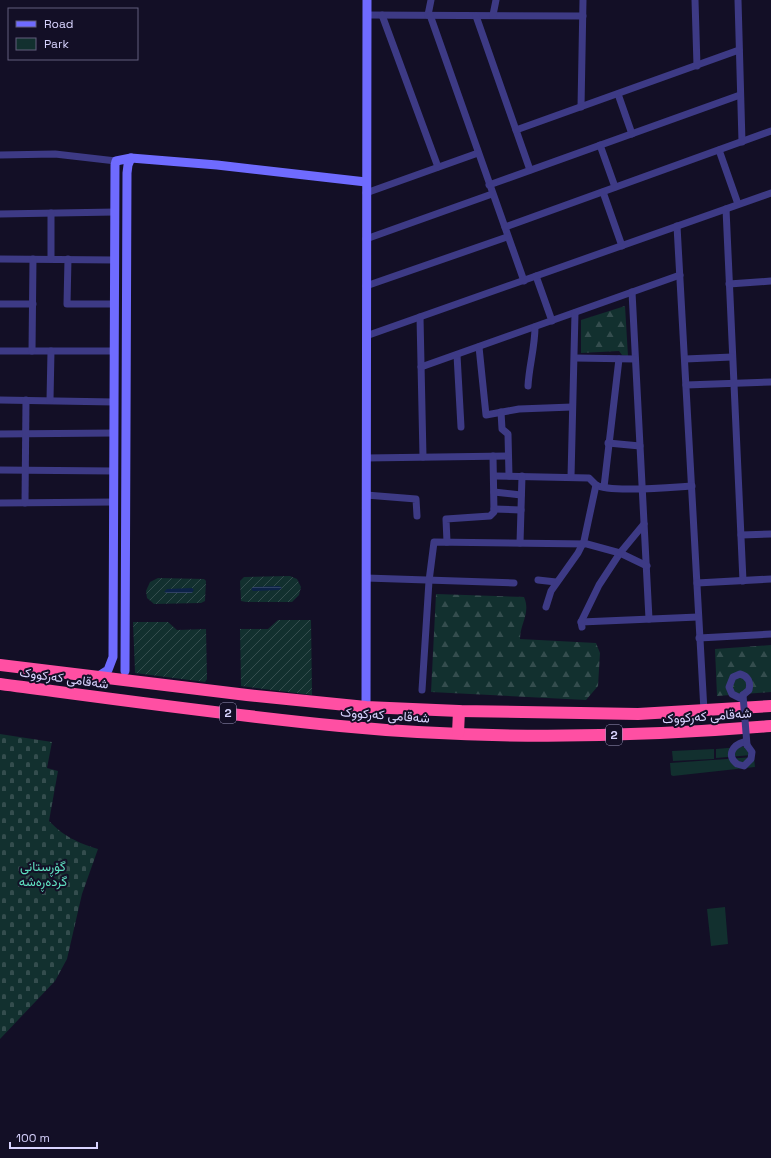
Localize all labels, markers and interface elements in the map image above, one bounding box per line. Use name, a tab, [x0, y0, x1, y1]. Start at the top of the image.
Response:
legend	[8, 8, 138, 60]
text: Road	[44, 16, 73, 32]
text: Park	[44, 36, 69, 52]
street label: شەقامی کەرکووک	[18, 663, 110, 693]
road number: 2	[220, 703, 236, 723]
street label: شەقامی کەرکووک	[340, 703, 430, 727]
street label: شەقامی کەرکووک	[662, 704, 752, 728]
road number: 2	[606, 725, 622, 745]
park label: گۆڕستانی گردەڕەشە	[19, 858, 67, 892]
scale bar	[10, 1124, 97, 1150]
text: 100 m	[16, 1130, 50, 1146]

